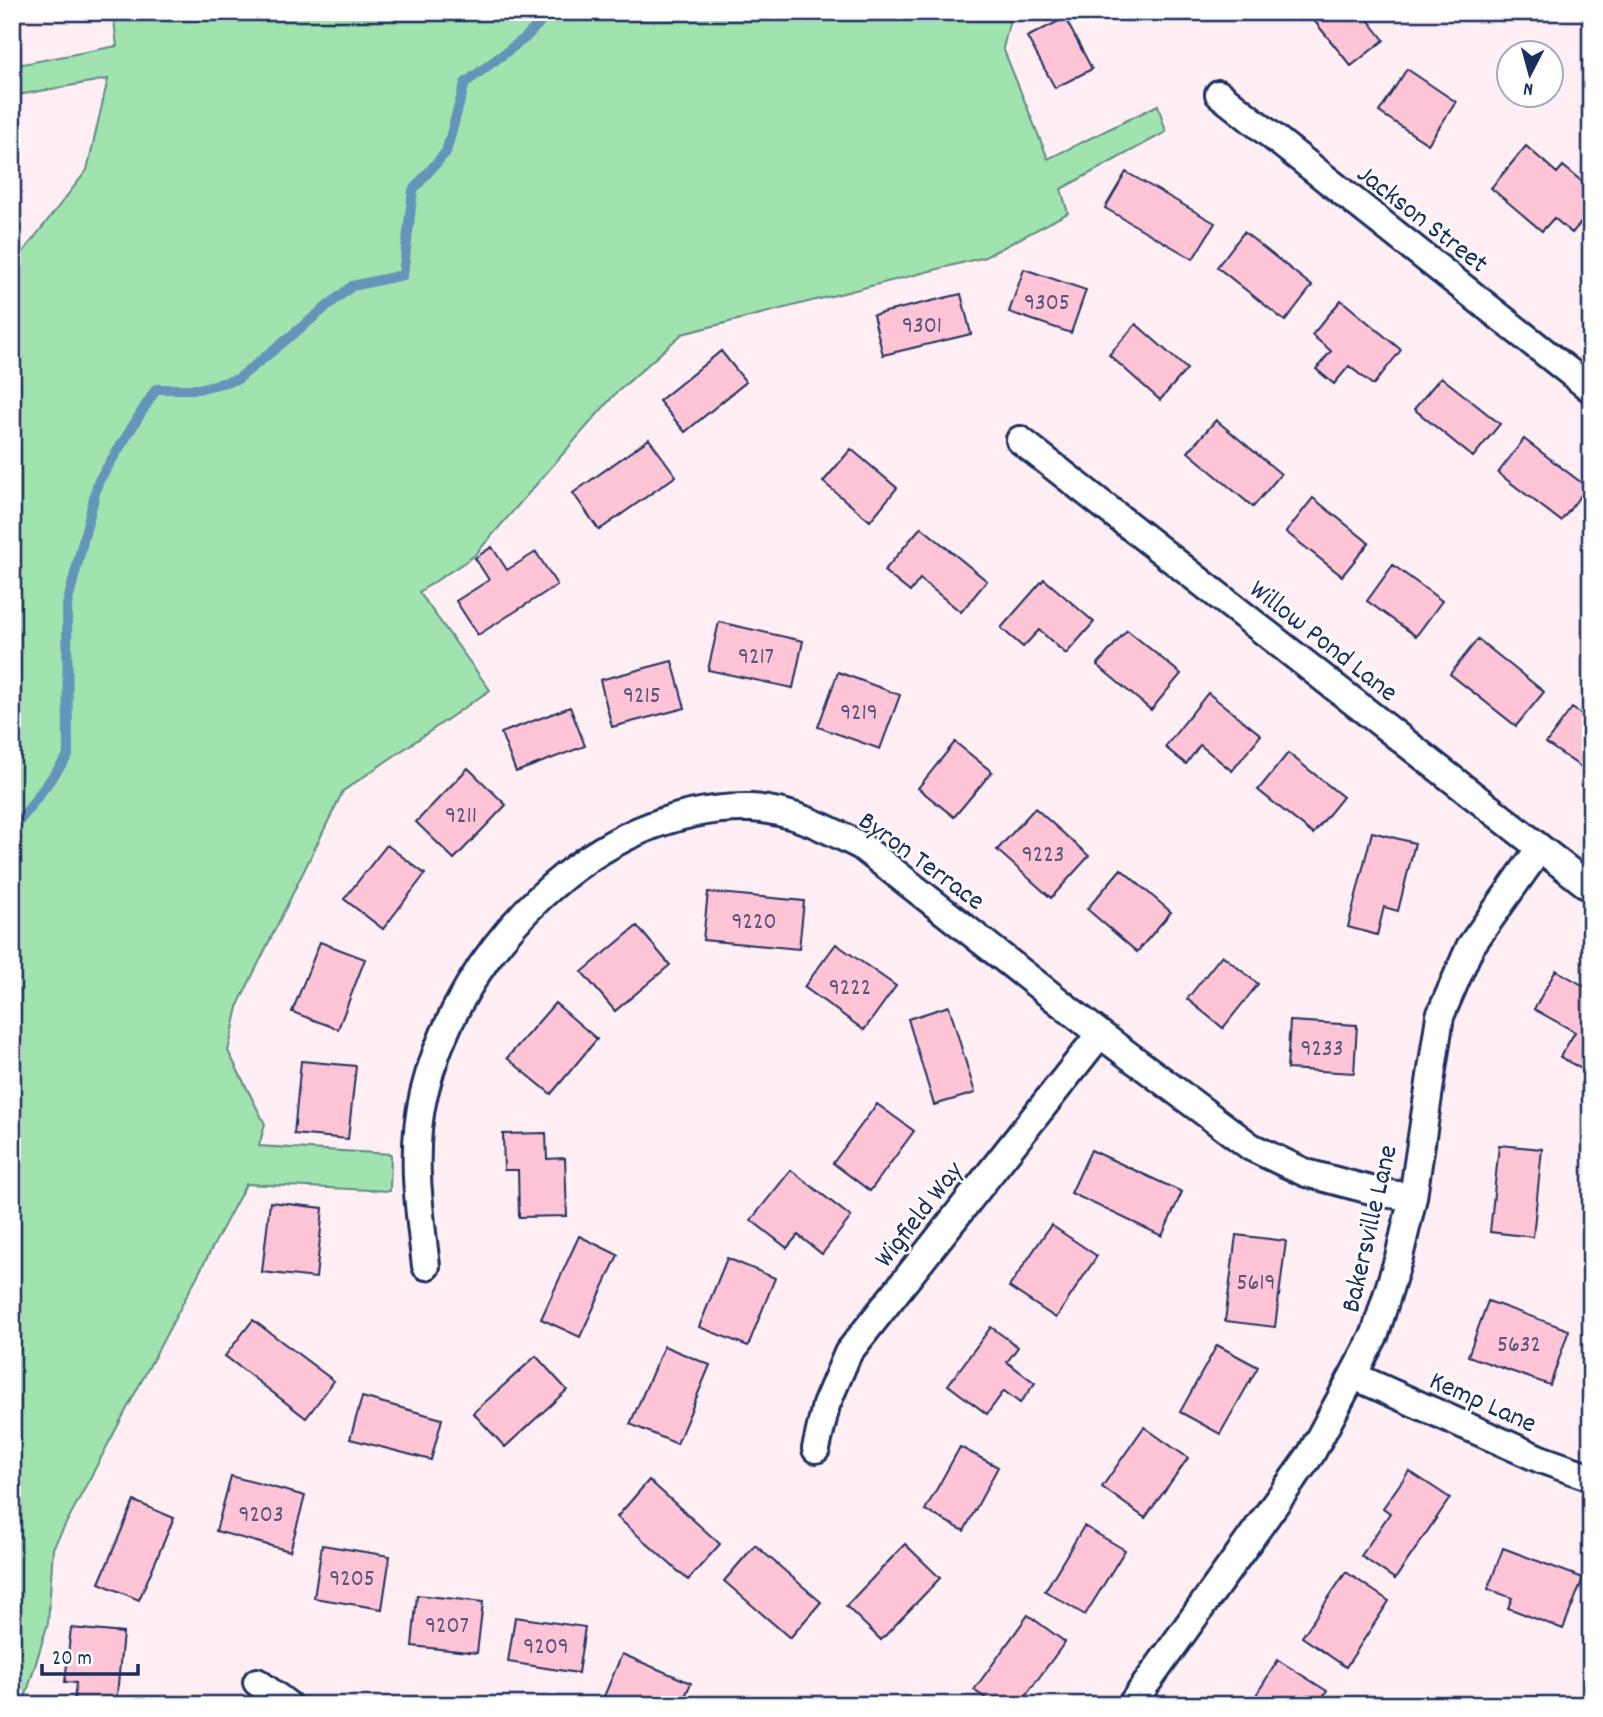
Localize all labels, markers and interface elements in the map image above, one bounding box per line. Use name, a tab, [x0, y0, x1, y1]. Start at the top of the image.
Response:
north arrow	[1494, 38, 1564, 108]
text: N	[1523, 74, 1535, 101]
street label: Jackson Street	[1346, 157, 1495, 285]
house number: 9305	[1024, 287, 1070, 321]
house number: 9301	[902, 310, 942, 344]
street label: Willow Pond Lane	[1239, 572, 1405, 714]
house number: 9217	[738, 641, 774, 675]
house number: 9215	[623, 680, 661, 714]
house number: 9219	[840, 697, 878, 731]
house number: 9211	[445, 800, 477, 834]
street label: Byron Terrace	[849, 803, 992, 923]
house number: 9223	[1022, 839, 1064, 873]
house number: 9220	[731, 906, 777, 940]
house number: 9222	[829, 972, 871, 1006]
house number: 9233	[1301, 1033, 1343, 1067]
street label: Bakersville Lane	[1333, 1141, 1411, 1317]
street label: Wigfield Way	[867, 1154, 976, 1278]
house number: 5619	[1236, 1267, 1276, 1301]
house number: 5632	[1497, 1329, 1541, 1363]
street label: Kemp Lane	[1422, 1363, 1542, 1446]
house number: 9203	[238, 1499, 284, 1533]
house number: 9205	[329, 1563, 375, 1597]
house number: 9207	[425, 1610, 469, 1644]
house number: 9209	[523, 1631, 569, 1665]
scale bar	[42, 1633, 138, 1677]
text: 20 m	[52, 1645, 92, 1675]

